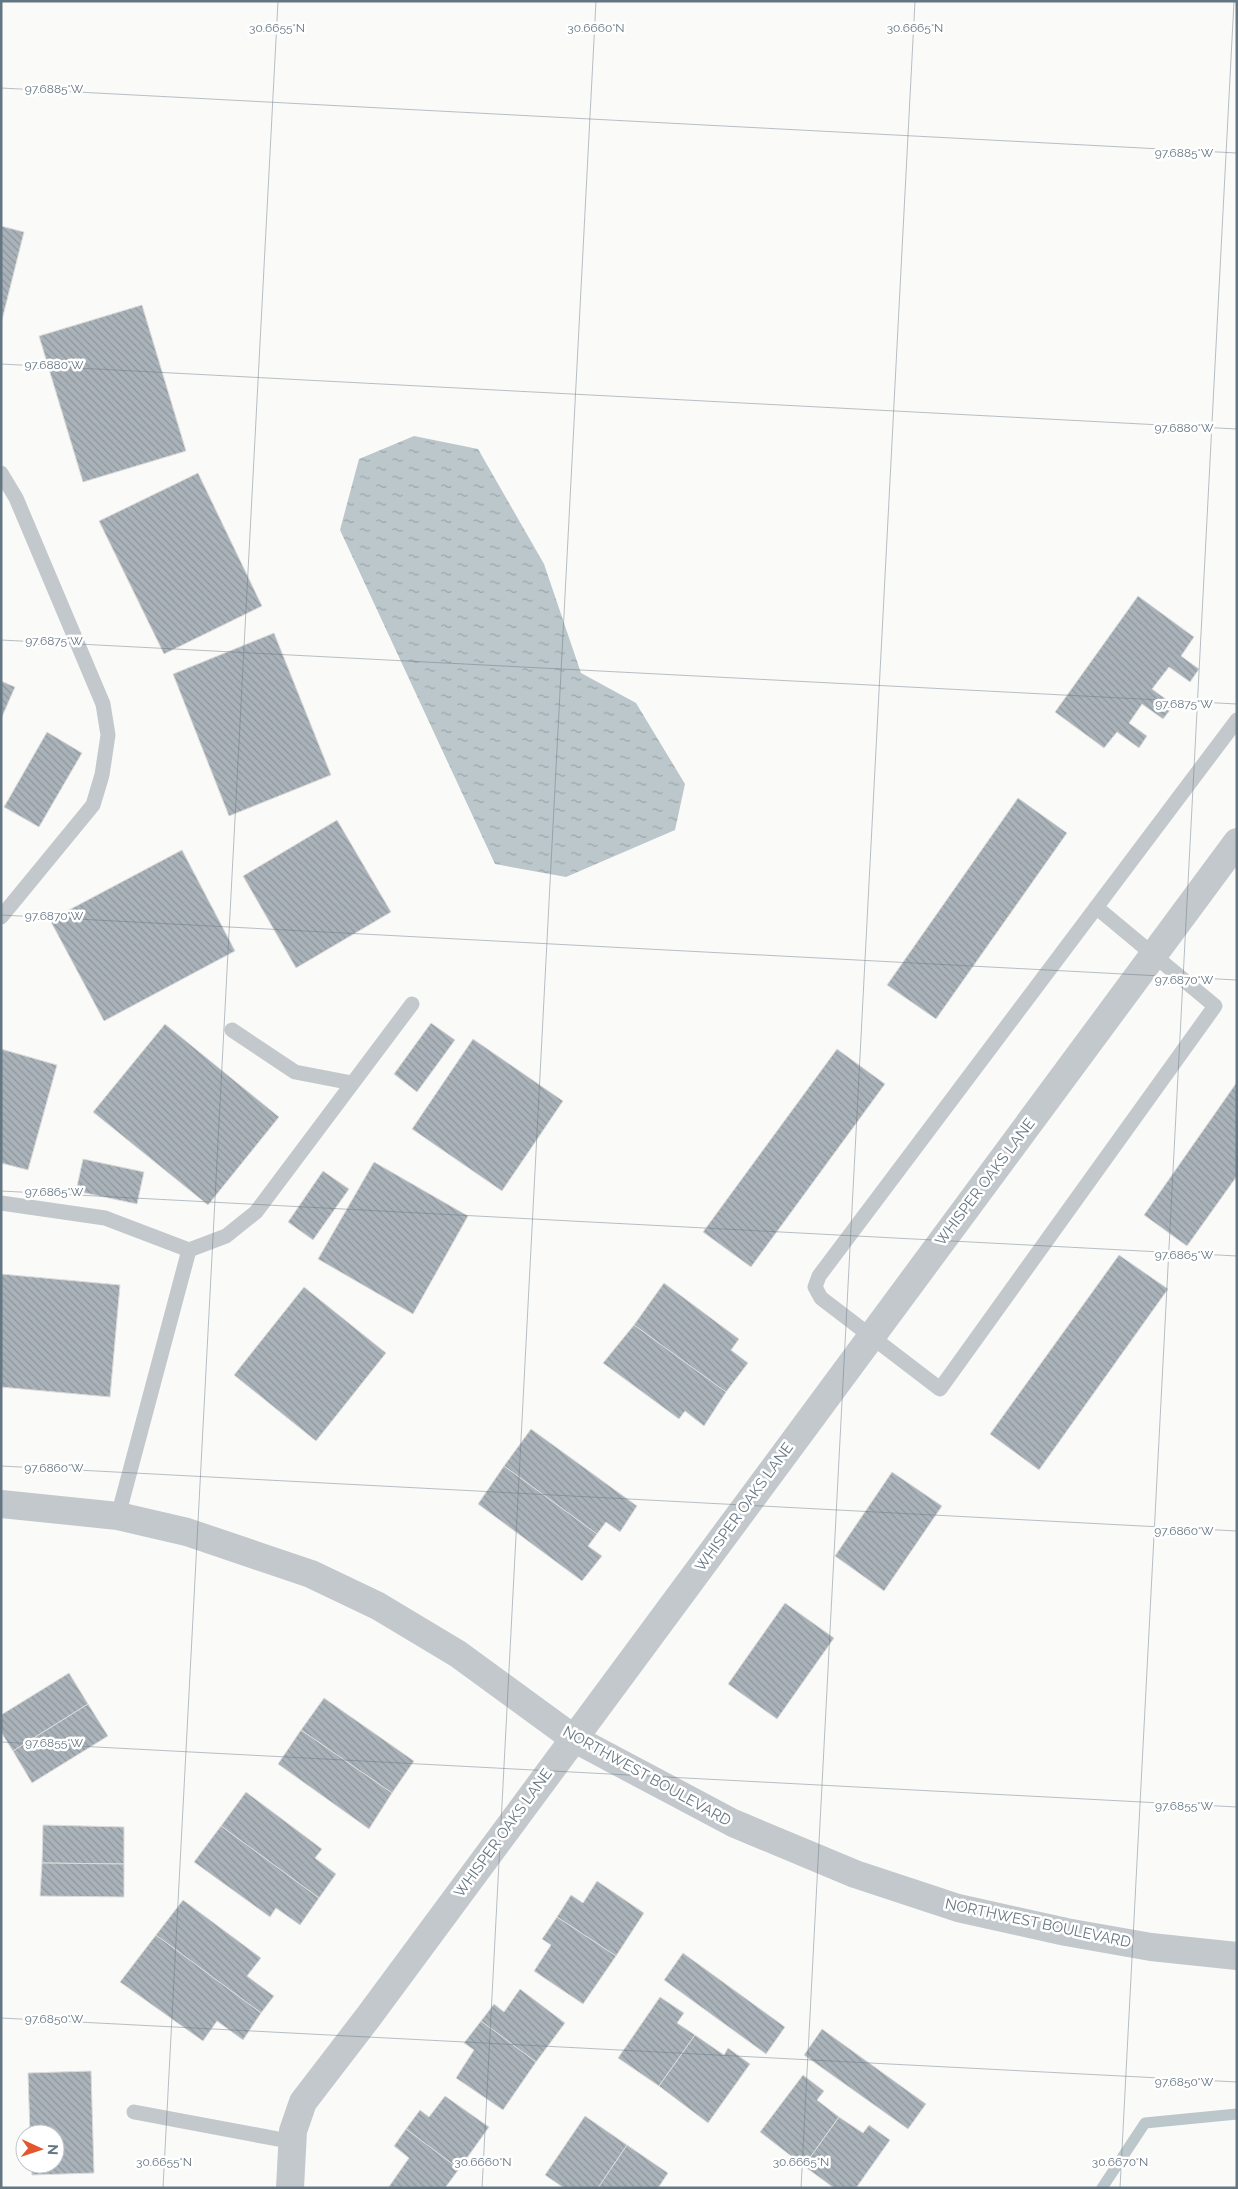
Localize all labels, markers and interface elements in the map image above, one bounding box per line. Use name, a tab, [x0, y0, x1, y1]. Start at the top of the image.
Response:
text: 30.6655°N	[249, 21, 305, 35]
text: 30.6660°N	[567, 21, 625, 35]
text: 30.6665°N	[887, 21, 943, 35]
text: 97.6885°W	[25, 82, 84, 96]
text: 97.6885°W	[1155, 146, 1214, 160]
text: 97.6880°W	[24, 358, 84, 372]
text: 97.6880°W	[1154, 421, 1214, 435]
text: 97.6875°W	[25, 634, 83, 648]
text: 97.6875°W	[1155, 697, 1213, 711]
text: 97.6870°W	[25, 909, 84, 923]
text: 97.6870°W	[1155, 973, 1214, 987]
street label: WHISPER OAKS LANE	[931, 1115, 1039, 1249]
text: 97.6865°W	[25, 1185, 84, 1199]
text: 97.6865°W	[1155, 1248, 1214, 1262]
street label: WHISPER OAKS LANE	[691, 1439, 797, 1575]
text: 97.6860°W	[24, 1461, 84, 1475]
text: 97.6860°W	[1154, 1524, 1214, 1538]
street label: NORTHWEST BOULEVARD	[560, 1722, 734, 1830]
text: 97.6855°W	[25, 1736, 83, 1750]
street label: WHISPER OAKS LANE	[450, 1765, 556, 1901]
text: 97.6855°W	[1155, 1799, 1213, 1813]
street label: NORTHWEST BOULEVARD	[943, 1894, 1133, 1952]
text: 97.6850°W	[25, 2012, 84, 2026]
text: 97.6850°W	[1155, 2075, 1214, 2089]
north arrow	[15, 2124, 65, 2174]
text: N	[45, 2144, 61, 2155]
text: 30.6655°N	[136, 2155, 192, 2169]
text: 30.6660°N	[454, 2155, 512, 2169]
text: 30.6665°N	[773, 2155, 829, 2169]
text: 30.6670°N	[1092, 2155, 1148, 2169]

